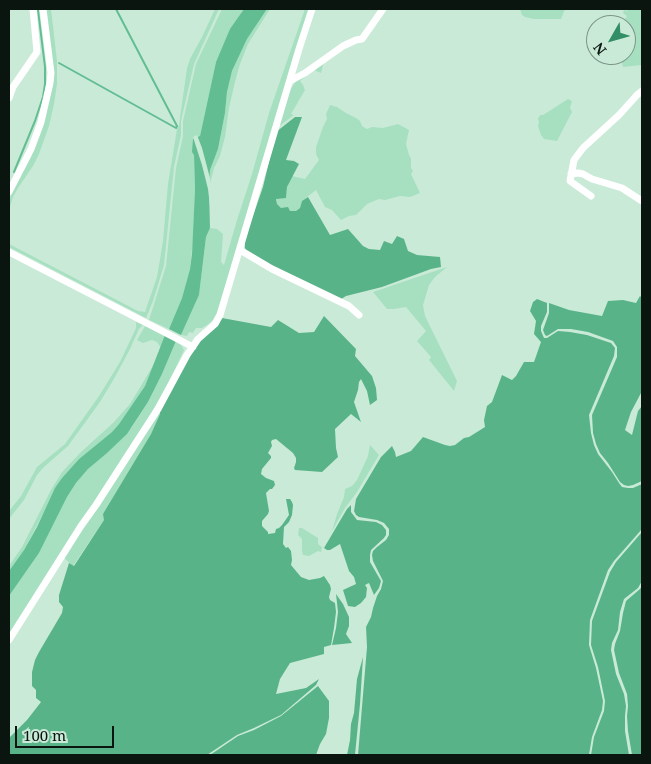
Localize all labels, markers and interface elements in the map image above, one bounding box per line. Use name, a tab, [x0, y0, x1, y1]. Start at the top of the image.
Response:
north arrow	[586, 15, 636, 65]
text: N	[589, 39, 610, 59]
scale bar	[18, 716, 116, 748]
text: 100 m	[23, 725, 66, 745]

